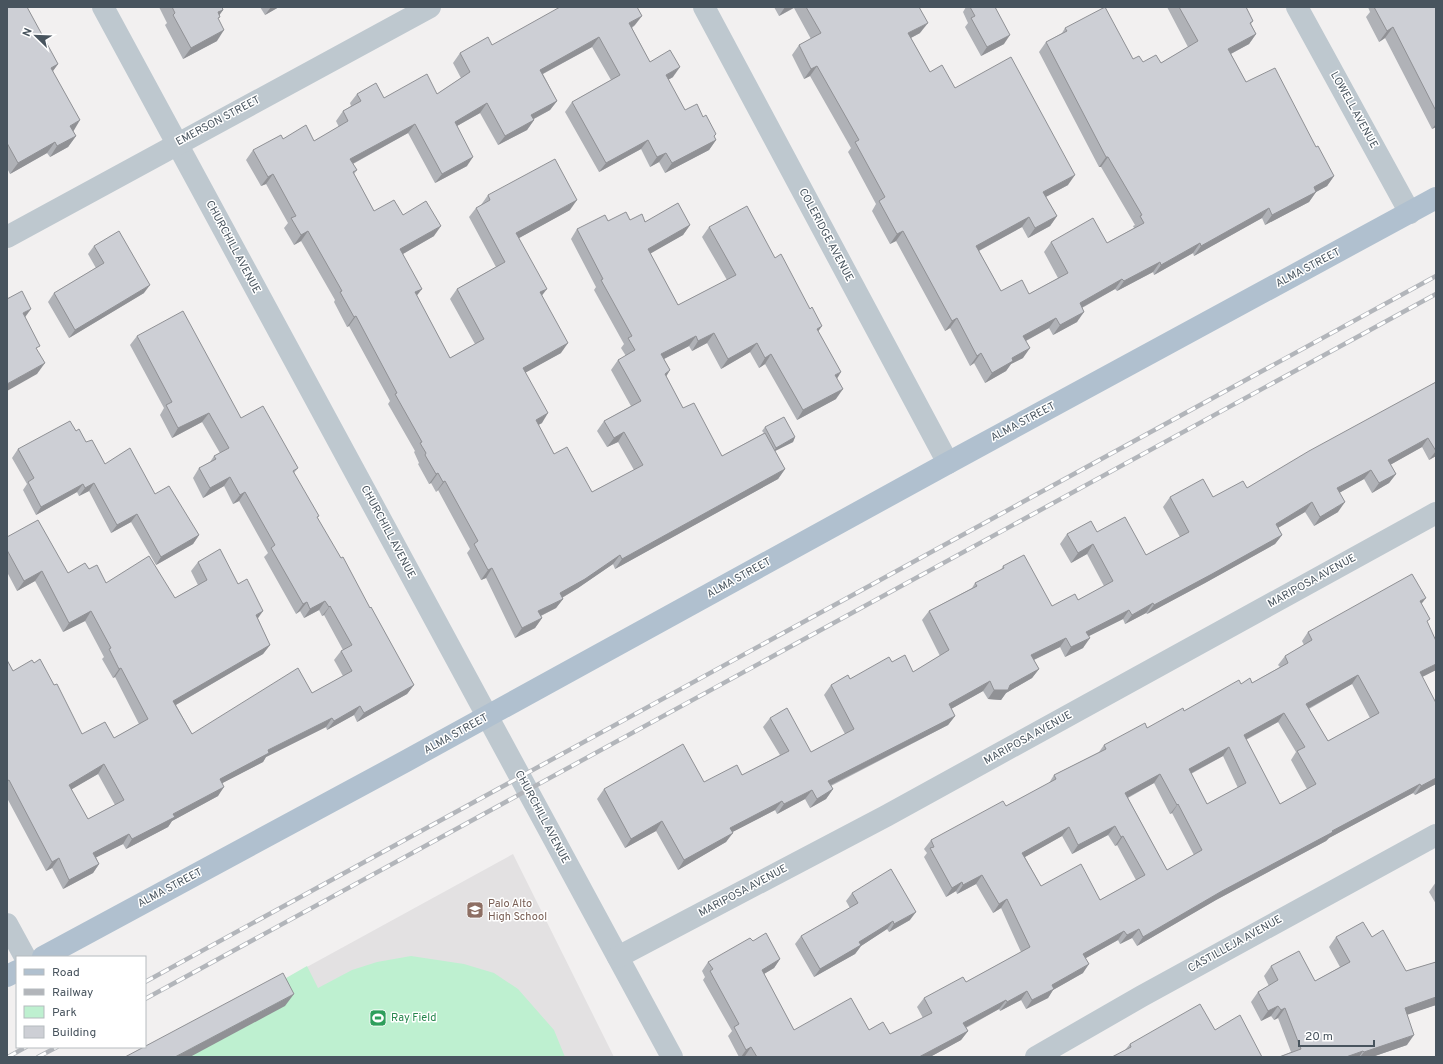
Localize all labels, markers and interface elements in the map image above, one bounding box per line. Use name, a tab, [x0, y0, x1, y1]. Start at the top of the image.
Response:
north arrow	[16, 16, 56, 56]
text: N	[20, 26, 36, 39]
street label: LOWELL AVENUE	[1327, 69, 1381, 151]
street label: EMERSON STREET	[173, 93, 263, 149]
street label: COLERIDGE AVENUE	[795, 186, 857, 284]
street label: CHURCHILL AVENUE	[203, 198, 263, 296]
street label: ALMA STREET	[1273, 245, 1343, 291]
street label: ALMA STREET	[988, 399, 1058, 445]
street label: CHURCHILL AVENUE	[358, 483, 418, 581]
street label: MARIPOSA AVENUE	[1266, 551, 1358, 611]
street label: ALMA STREET	[704, 555, 774, 601]
street label: MARIPOSA AVENUE	[982, 708, 1074, 768]
street label: ALMA STREET	[421, 711, 491, 757]
street label: CHURCHILL AVENUE	[512, 768, 572, 866]
street label: MARIPOSA AVENUE	[696, 862, 790, 920]
street label: ALMA STREET	[135, 865, 205, 911]
place label: Palo Alto High School	[488, 897, 547, 924]
school or university icon: Palo Alto High School	[465, 900, 485, 920]
street label: CASTILLEJA AVENUE	[1186, 912, 1284, 976]
legend	[16, 956, 146, 1048]
text: Road	[52, 965, 80, 981]
text: Railway	[52, 985, 93, 1001]
text: Park	[52, 1005, 77, 1021]
sports icon: Ray Field	[368, 1008, 388, 1028]
place label: Ray Field	[391, 1011, 436, 1025]
scale bar	[1299, 1022, 1374, 1048]
text: Building	[52, 1025, 96, 1041]
text: 20 m	[1305, 1029, 1333, 1045]

